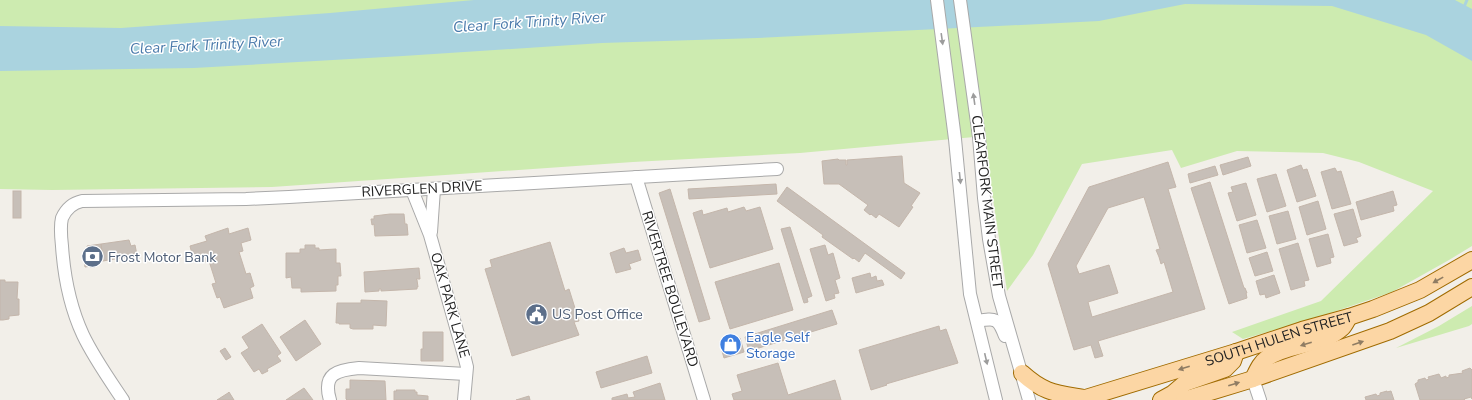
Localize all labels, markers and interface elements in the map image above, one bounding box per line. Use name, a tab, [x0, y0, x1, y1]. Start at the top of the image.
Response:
water label: Clear Fork Trinity River	[452, 7, 607, 37]
water label: Clear Fork Trinity River	[129, 31, 283, 59]
one-way arrow	[939, 33, 945, 45]
one-way arrow	[971, 93, 977, 105]
street label: CLEARFORK MAIN STREET	[967, 114, 1007, 291]
one-way arrow	[956, 172, 963, 184]
street label: RIVERGLEN DRIVE	[361, 176, 483, 202]
street label: RIVERTREE BOULEVARD	[637, 209, 703, 369]
bank icon: Frost Motor Bank	[80, 244, 106, 270]
place label: Frost Motor Bank	[108, 248, 217, 267]
street label: OAK PARK LANE	[426, 250, 474, 360]
one-way arrow	[1433, 277, 1444, 284]
public building icon: US Post Office	[524, 301, 550, 327]
place label: US Post Office	[552, 305, 643, 324]
street label: SOUTH HULEN STREET	[1203, 307, 1355, 370]
place label: Eagle Self Storage	[746, 328, 810, 363]
shop icon: Eagle Self Storage	[718, 332, 744, 358]
one-way arrow	[1352, 340, 1364, 346]
one-way arrow	[1299, 341, 1311, 347]
one-way arrow	[984, 353, 990, 365]
one-way arrow	[1177, 365, 1189, 371]
one-way arrow	[1229, 381, 1241, 387]

